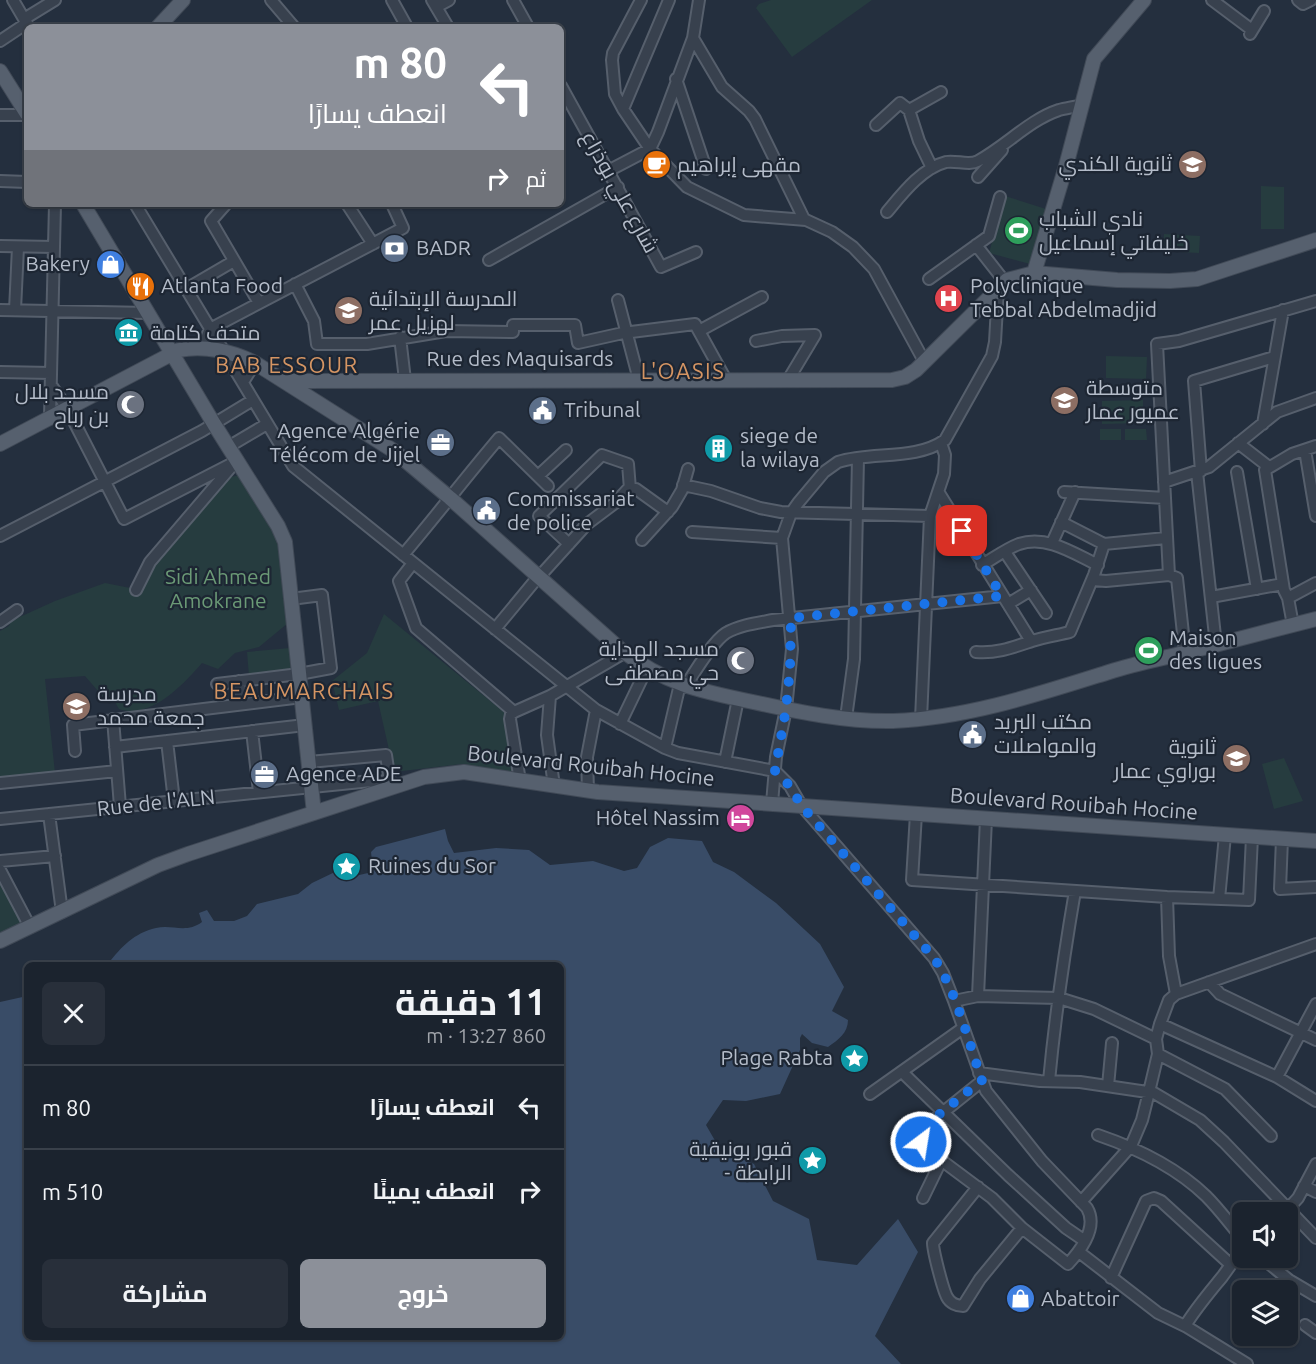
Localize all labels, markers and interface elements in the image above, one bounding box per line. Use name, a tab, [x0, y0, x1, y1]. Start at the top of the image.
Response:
text: 80 m	[353, 39, 447, 86]
icon: left	[468, 48, 546, 126]
text: انعطف يسارًا	[308, 98, 447, 128]
street label: شارع علي بوذراع	[573, 126, 664, 259]
school or university icon: ثانوية الكندي	[1177, 148, 1209, 180]
cafe icon: مقهى إبراهيم	[640, 149, 672, 181]
place label: ثانوية الكندي	[1058, 151, 1172, 180]
place label: مقهى إبراهيم	[677, 152, 801, 179]
icon: right	[481, 162, 514, 195]
text: ثم	[526, 166, 546, 191]
place label: نادي الشباب خليفاتي إسماعيل	[1039, 206, 1189, 259]
sports icon: نادي الشباب خليفاتي إسماعيل	[1002, 215, 1034, 247]
bank icon: BADR	[379, 232, 411, 264]
place label: BADR	[416, 235, 471, 259]
shop icon: Bakery	[95, 248, 127, 280]
place label: Bakery	[25, 251, 90, 275]
restaurant icon: Atlanta Food	[124, 270, 156, 302]
place label: Atlanta Food	[161, 273, 283, 297]
place label: Polyclinique Tebbal Abdelmadjid	[970, 273, 1157, 321]
hospital icon: Polyclinique Tebbal Abdelmadjid	[933, 282, 965, 314]
place label: المدرسة الإبتدائية لهزيل عمر	[368, 286, 517, 336]
school or university icon: المدرسة الإبتدائية لهزيل عمر	[332, 295, 364, 327]
museum icon: متحف كتامة	[113, 317, 145, 349]
place label: متحف كتامة	[150, 320, 260, 344]
street label: Rue des Maquisards	[427, 346, 613, 370]
district label: BAB ESSOUR	[215, 352, 359, 377]
district label: L'OASIS	[641, 358, 725, 383]
place label: متوسطة عميور عمار	[1085, 375, 1180, 424]
place label: مسجد بلال بن رباح	[15, 379, 109, 430]
school or university icon: متوسطة عميور عمار	[1049, 384, 1081, 416]
mosque icon: مسجد بلال بن رباح	[114, 388, 146, 420]
public building icon: Tribunal	[527, 394, 559, 426]
place label: Tribunal	[564, 397, 641, 421]
place label: Agence Algérie Télécom de Jijel	[269, 418, 420, 466]
place label: siege de la wilaya	[740, 423, 820, 471]
office icon: Agence Algérie Télécom de Jijel	[425, 427, 457, 459]
building icon: siege de la wilaya	[703, 432, 735, 464]
place label: Commissariat de police	[507, 486, 635, 534]
public building icon: Commissariat de police	[470, 495, 502, 527]
pin	[936, 505, 987, 556]
icon: arrive	[945, 514, 978, 547]
park label: Sidi Ahmed Amokrane	[165, 564, 271, 612]
place label: Maison des ligues	[1169, 625, 1262, 673]
sports icon: Maison des ligues	[1132, 634, 1164, 666]
place label: مسجد الهداية حي مصطفى	[599, 636, 719, 689]
mosque icon: مسجد الهداية حي مصطفى	[724, 645, 756, 677]
district label: BEAUMARCHAIS	[213, 678, 395, 703]
place label: مدرسة جمعة محمد	[97, 681, 205, 729]
school or university icon: مدرسة جمعة محمد	[60, 690, 92, 722]
place label: مكتب البريد والمواصلات	[994, 709, 1097, 758]
public building icon: مكتب البريد والمواصلات	[957, 718, 989, 750]
place label: ثانوية بوراوي عمار	[1113, 734, 1216, 787]
street label: Boulevard Rouibah Hocine	[466, 740, 716, 790]
school or university icon: ثانوية بوراوي عمار	[1221, 743, 1253, 775]
office icon: Agence ADE	[249, 758, 281, 790]
place label: Agence ADE	[286, 761, 402, 785]
street label: Boulevard Rouibah Hocine	[949, 782, 1199, 824]
street label: Rue de l'ALN	[96, 784, 216, 820]
hotel icon: Hôtel Nassim	[725, 802, 757, 834]
place label: Hôtel Nassim	[596, 805, 720, 829]
place icon: Ruines du Sor	[331, 850, 363, 882]
place label: Ruines du Sor	[368, 853, 496, 877]
text: 11 دقيقة	[395, 981, 546, 1022]
button: close	[42, 982, 105, 1045]
text: 860 m · 13:27	[426, 1024, 546, 1047]
place icon: Plage Rabta	[838, 1042, 870, 1074]
place label: Plage Rabta	[721, 1045, 833, 1069]
icon: left	[513, 1091, 546, 1124]
text: انعطف يسارًا	[370, 1094, 495, 1119]
text: 80 m	[42, 1095, 91, 1120]
position arrow	[889, 1110, 953, 1174]
place label: قبور بونيقية - الرابطة	[689, 1136, 792, 1185]
place icon: قبور بونيقية - الرابطة	[797, 1145, 829, 1177]
icon: right	[513, 1175, 546, 1208]
text: انعطف يمينًا	[373, 1178, 495, 1203]
text: 510 m	[42, 1179, 103, 1204]
map controls	[1232, 1202, 1298, 1346]
button: sound	[1232, 1202, 1298, 1268]
button: مشاركة	[42, 1259, 288, 1328]
button: خروج	[300, 1259, 546, 1328]
button: layers	[1232, 1280, 1298, 1346]
shop icon: Abattoir	[1004, 1283, 1036, 1315]
place label: Abattoir	[1041, 1286, 1120, 1310]

